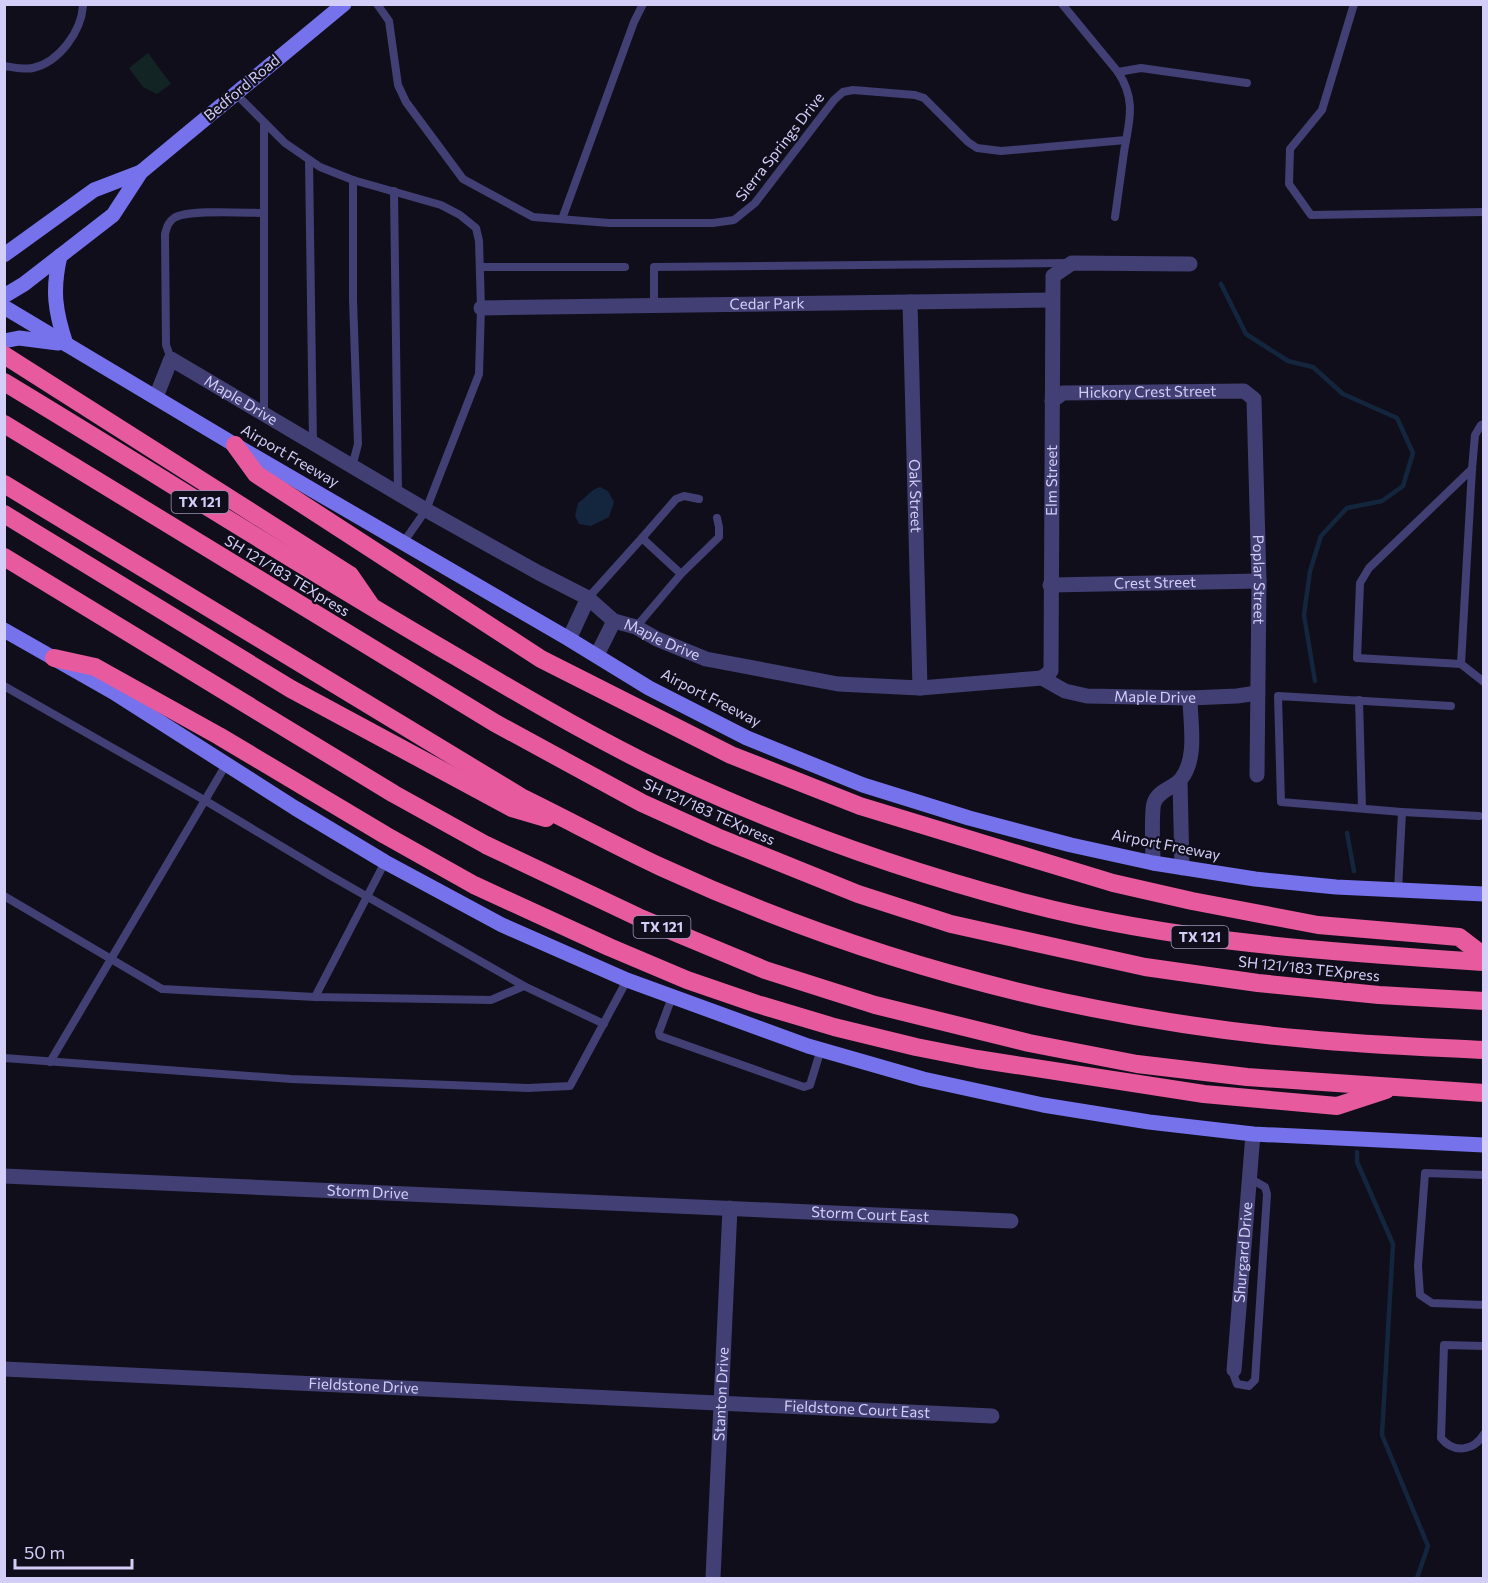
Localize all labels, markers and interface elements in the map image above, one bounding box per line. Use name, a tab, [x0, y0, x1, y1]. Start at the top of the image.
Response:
street label: Bedford Road	[200, 50, 283, 124]
street label: Sierra Springs Drive	[731, 88, 827, 204]
street label: Cedar Park	[729, 293, 805, 313]
street label: Maple Drive	[202, 371, 281, 428]
street label: Hickory Crest Street	[1078, 381, 1217, 401]
street label: Airport Freeway	[238, 420, 343, 491]
street label: Elm Street	[1042, 445, 1060, 516]
street label: Oak Street	[906, 459, 926, 533]
road number: TX 121	[172, 491, 228, 513]
street label: SH 121/183 TEXpress	[222, 531, 353, 620]
street label: Poplar Street	[1250, 534, 1269, 625]
street label: Crest Street	[1114, 572, 1196, 592]
street label: Maple Drive	[622, 614, 703, 664]
street label: Airport Freeway	[658, 664, 765, 730]
street label: Maple Drive	[1114, 687, 1196, 706]
street label: SH 121/183 TEXpress	[641, 774, 778, 848]
street label: Airport Freeway	[1110, 825, 1222, 863]
road number: TX 121	[634, 916, 690, 938]
road number: TX 121	[1172, 926, 1228, 948]
street label: SH 121/183 TEXpress	[1237, 952, 1381, 984]
street label: Storm Drive	[326, 1180, 409, 1202]
street label: Shurgard Drive	[1229, 1201, 1256, 1303]
street label: Storm Court East	[811, 1202, 930, 1225]
street label: Stanton Drive	[709, 1347, 732, 1442]
street label: Fieldstone Drive	[308, 1373, 419, 1397]
street label: Fieldstone Court East	[783, 1396, 931, 1421]
scale bar	[15, 1532, 132, 1570]
text: 50 m	[24, 1541, 65, 1563]

